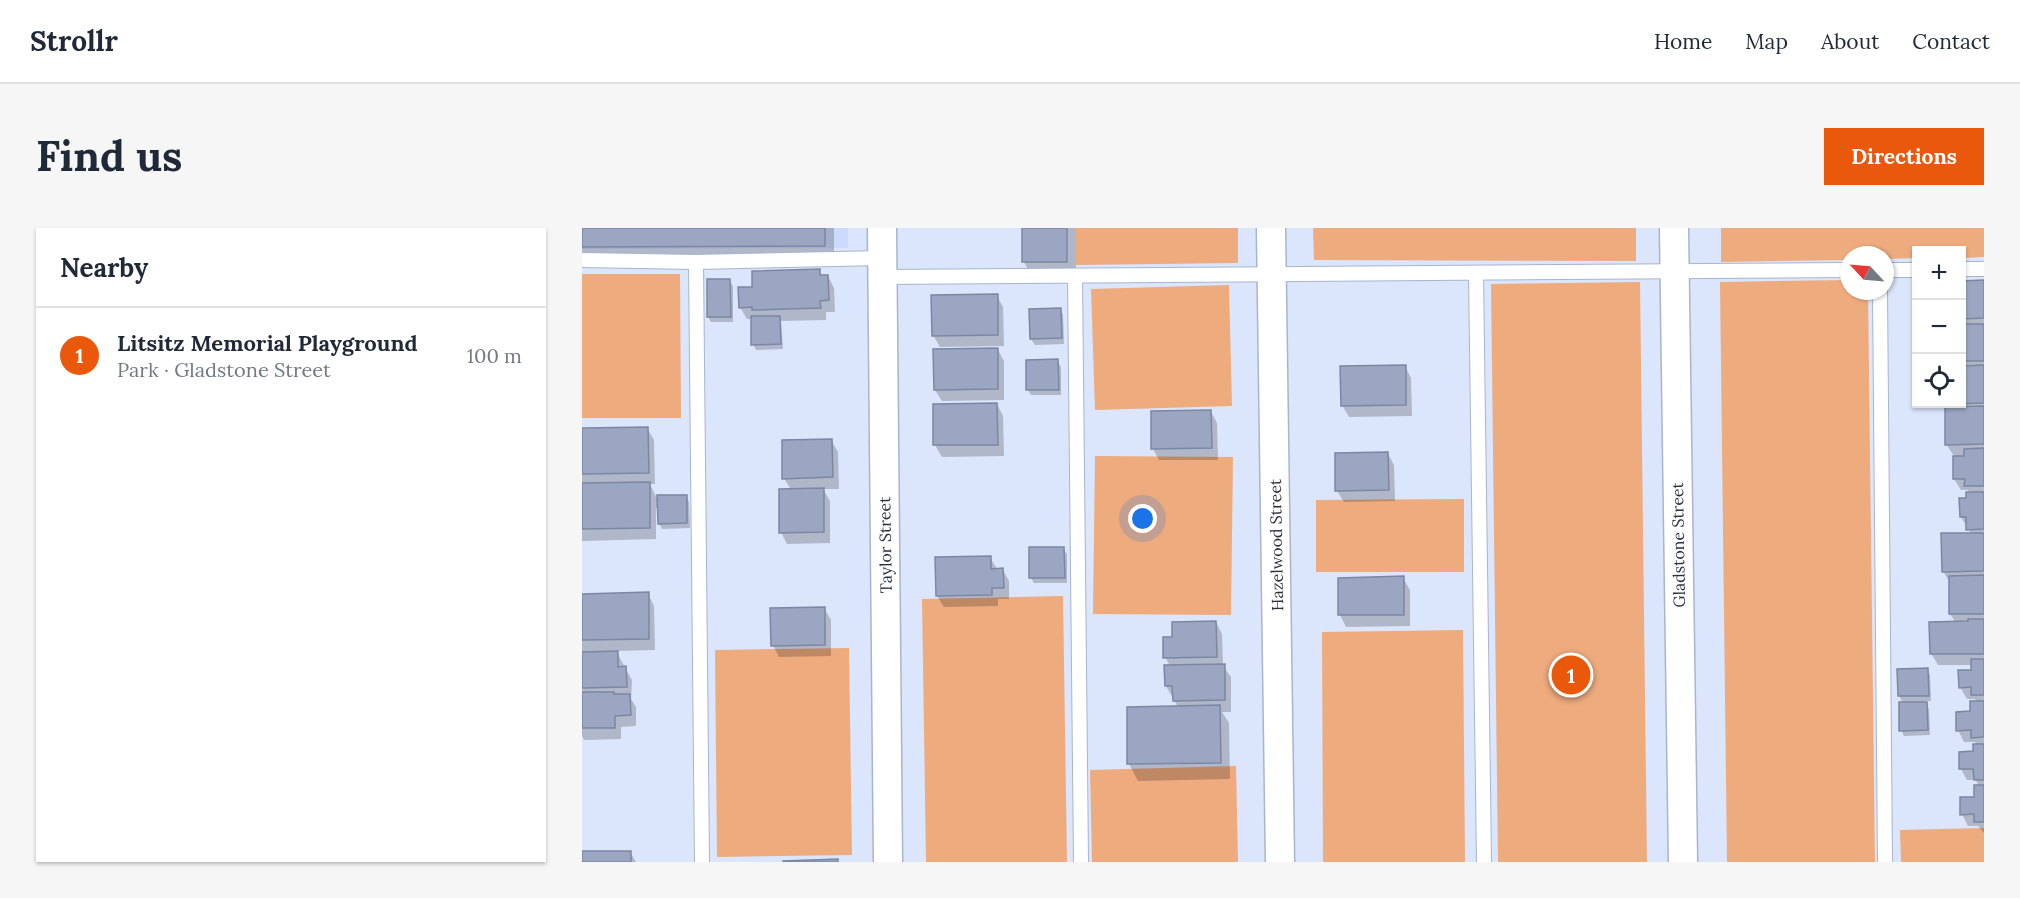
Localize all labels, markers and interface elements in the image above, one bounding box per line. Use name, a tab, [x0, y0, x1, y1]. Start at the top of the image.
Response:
text: Strollr	[30, 23, 118, 59]
text: Home	[1654, 28, 1712, 55]
text: Map	[1745, 28, 1788, 55]
text: About	[1821, 28, 1879, 55]
text: Contact	[1912, 28, 1990, 55]
button: Directions	[1824, 128, 1984, 185]
text: Find us	[36, 129, 182, 183]
north arrow	[1840, 246, 1894, 300]
map controls	[1912, 246, 1966, 408]
button: +	[1912, 246, 1966, 300]
text: Nearby	[60, 251, 148, 284]
button: −	[1912, 300, 1966, 354]
text: Litsitz Memorial Playground	[117, 329, 418, 357]
text: 1	[75, 343, 84, 368]
text: 100 m	[467, 343, 522, 368]
button: locate	[1912, 354, 1966, 408]
text: Park · Gladstone Street	[117, 357, 331, 382]
street label: Hazelwood Street	[1265, 478, 1287, 611]
street label: Gladstone Street	[1667, 481, 1689, 608]
street label: Taylor Street	[874, 496, 896, 593]
your location	[1128, 504, 1157, 533]
pin: 1	[1552, 652, 1590, 698]

